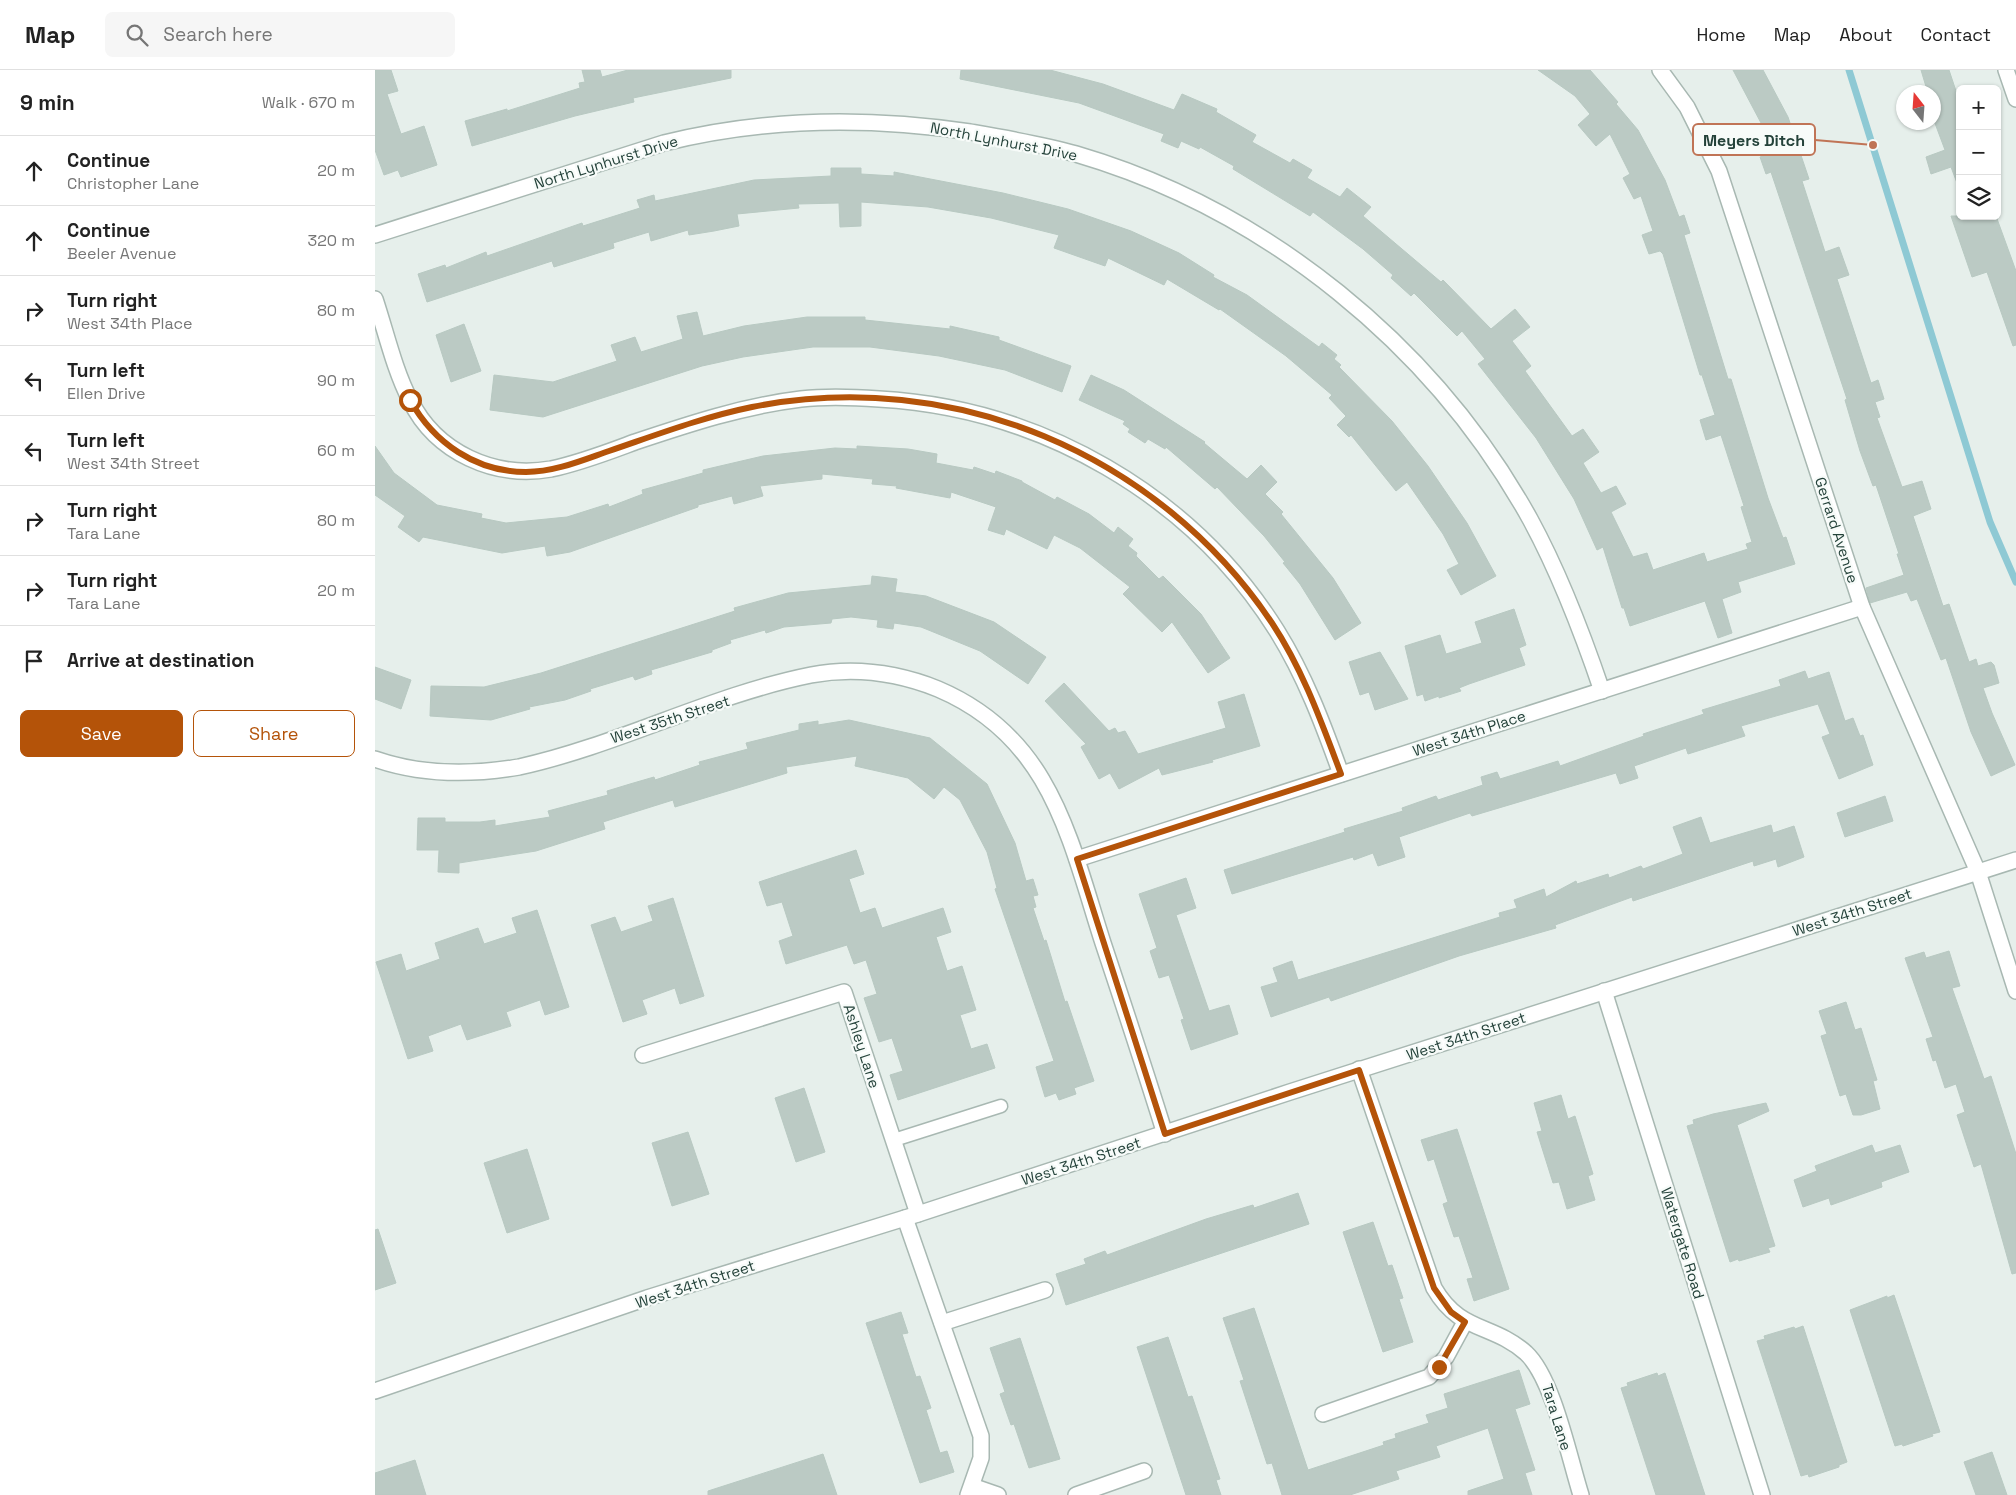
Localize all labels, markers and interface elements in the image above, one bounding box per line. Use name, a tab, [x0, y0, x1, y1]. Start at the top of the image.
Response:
search box	[105, 12, 455, 57]
text: Map	[25, 19, 75, 50]
icon: search	[123, 21, 151, 49]
text: Search here	[163, 22, 273, 47]
text: Home	[1697, 23, 1746, 46]
text: Map	[1774, 23, 1811, 46]
text: About	[1839, 23, 1893, 46]
text: Contact	[1921, 23, 1991, 46]
north arrow	[1896, 85, 1941, 130]
map controls	[1956, 85, 2001, 220]
button: +	[1956, 85, 2001, 130]
text: 9 min	[20, 89, 75, 116]
text: Walk · 670 m	[262, 92, 355, 113]
street label: North Lynhurst Drive	[929, 117, 1079, 165]
callout: Meyers Ditch	[1693, 124, 1815, 155]
text: Meyers Ditch	[1703, 130, 1805, 151]
button: −	[1956, 130, 2001, 175]
street label: North Lynhurst Drive	[532, 131, 680, 193]
text: Continue	[67, 148, 150, 173]
icon: ahead	[20, 157, 48, 185]
text: 20 m	[317, 160, 355, 181]
text: Christopher Lane	[67, 173, 199, 194]
button: layers	[1956, 175, 2001, 220]
text: Continue	[67, 218, 150, 243]
icon: ahead	[20, 227, 48, 255]
text: 320 m	[308, 230, 355, 251]
text: Beeler Avenue	[67, 243, 176, 264]
text: Turn right	[67, 288, 157, 313]
icon: right	[20, 297, 48, 325]
text: 80 m	[317, 300, 355, 321]
text: West 34th Place	[67, 313, 192, 334]
text: Turn left	[67, 358, 145, 383]
icon: left	[20, 367, 48, 395]
text: 90 m	[317, 370, 355, 391]
text: Ellen Drive	[67, 383, 146, 404]
route start	[399, 389, 422, 412]
text: Turn left	[67, 428, 145, 453]
icon: left	[20, 437, 48, 465]
text: 60 m	[317, 440, 355, 461]
text: West 34th Street	[67, 453, 200, 474]
street label: Gerrard Avenue	[1811, 475, 1863, 585]
text: Turn right	[67, 498, 157, 523]
icon: right	[20, 507, 48, 535]
text: 80 m	[317, 510, 355, 531]
text: Tara Lane	[67, 523, 141, 544]
text: Turn right	[67, 568, 157, 593]
icon: right	[20, 577, 48, 605]
text: 20 m	[317, 580, 355, 601]
text: Tara Lane	[67, 593, 141, 614]
icon: arrive	[20, 647, 48, 675]
text: Arrive at destination	[67, 648, 255, 673]
street label: West 35th Street	[608, 691, 732, 747]
street label: West 34th Place	[1410, 706, 1528, 760]
button: Save	[20, 710, 183, 757]
button: Share	[193, 710, 355, 757]
street label: West 34th Street	[1790, 884, 1914, 940]
street label: Ashley Lane	[840, 1002, 885, 1090]
street label: West 34th Street	[1404, 1008, 1528, 1064]
street label: West 34th Street	[1019, 1133, 1143, 1189]
street label: Watergate Road	[1657, 1185, 1709, 1301]
street label: West 34th Street	[633, 1256, 757, 1312]
route end	[1428, 1356, 1451, 1379]
street label: Tara Lane	[1538, 1381, 1576, 1453]

